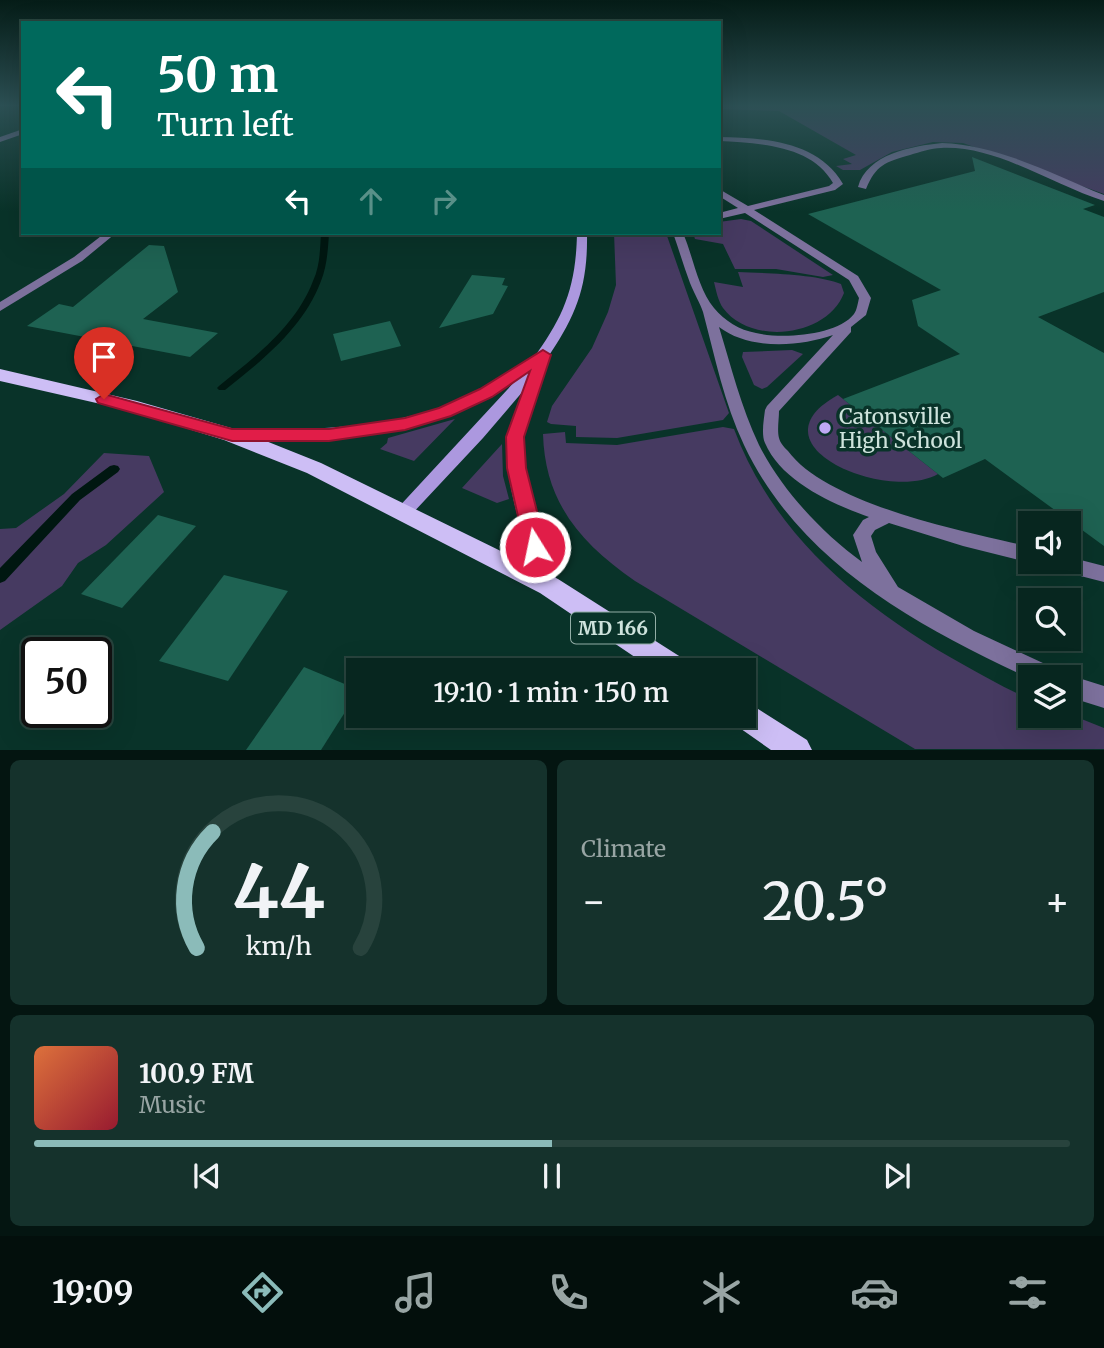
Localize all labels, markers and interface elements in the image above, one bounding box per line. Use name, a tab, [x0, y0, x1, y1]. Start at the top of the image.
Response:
text: 50 m	[157, 44, 278, 105]
icon: left	[42, 49, 133, 140]
text: Turn left	[157, 105, 294, 145]
icon: left	[279, 182, 317, 220]
icon: ahead	[352, 182, 390, 220]
icon: right	[425, 182, 463, 220]
pin	[74, 327, 134, 399]
icon: arrive	[85, 338, 123, 376]
place label: Catonsville High School	[839, 403, 962, 454]
marker: Catonsville High School	[817, 420, 833, 436]
position arrow	[498, 510, 572, 584]
map controls	[1018, 511, 1081, 728]
button: sound	[1018, 511, 1081, 574]
button: search	[1018, 588, 1081, 651]
road number: MD 166	[571, 612, 655, 643]
speed limit sign: 50	[21, 637, 112, 728]
button: layers	[1018, 665, 1081, 728]
text: 19:10 · 1 min · 150 m	[433, 676, 669, 709]
text: Climate	[581, 834, 666, 863]
text: 44	[232, 847, 325, 939]
text: 20.5°	[762, 869, 889, 934]
text: −	[581, 878, 606, 925]
text: +	[1045, 878, 1070, 925]
text: km/h	[245, 930, 312, 962]
text: 100.9 FM	[139, 1057, 254, 1090]
text: Music	[139, 1090, 206, 1119]
icon: previous	[188, 1157, 226, 1195]
icon: pause	[533, 1157, 571, 1195]
icon: next	[878, 1157, 916, 1195]
icon: directions	[238, 1268, 287, 1317]
icon: music	[391, 1268, 440, 1317]
icon: phone	[544, 1268, 593, 1317]
icon: climate	[697, 1268, 746, 1317]
icon: car	[850, 1268, 899, 1317]
icon: filters	[1003, 1268, 1052, 1317]
text: 19:09	[52, 1272, 133, 1312]

